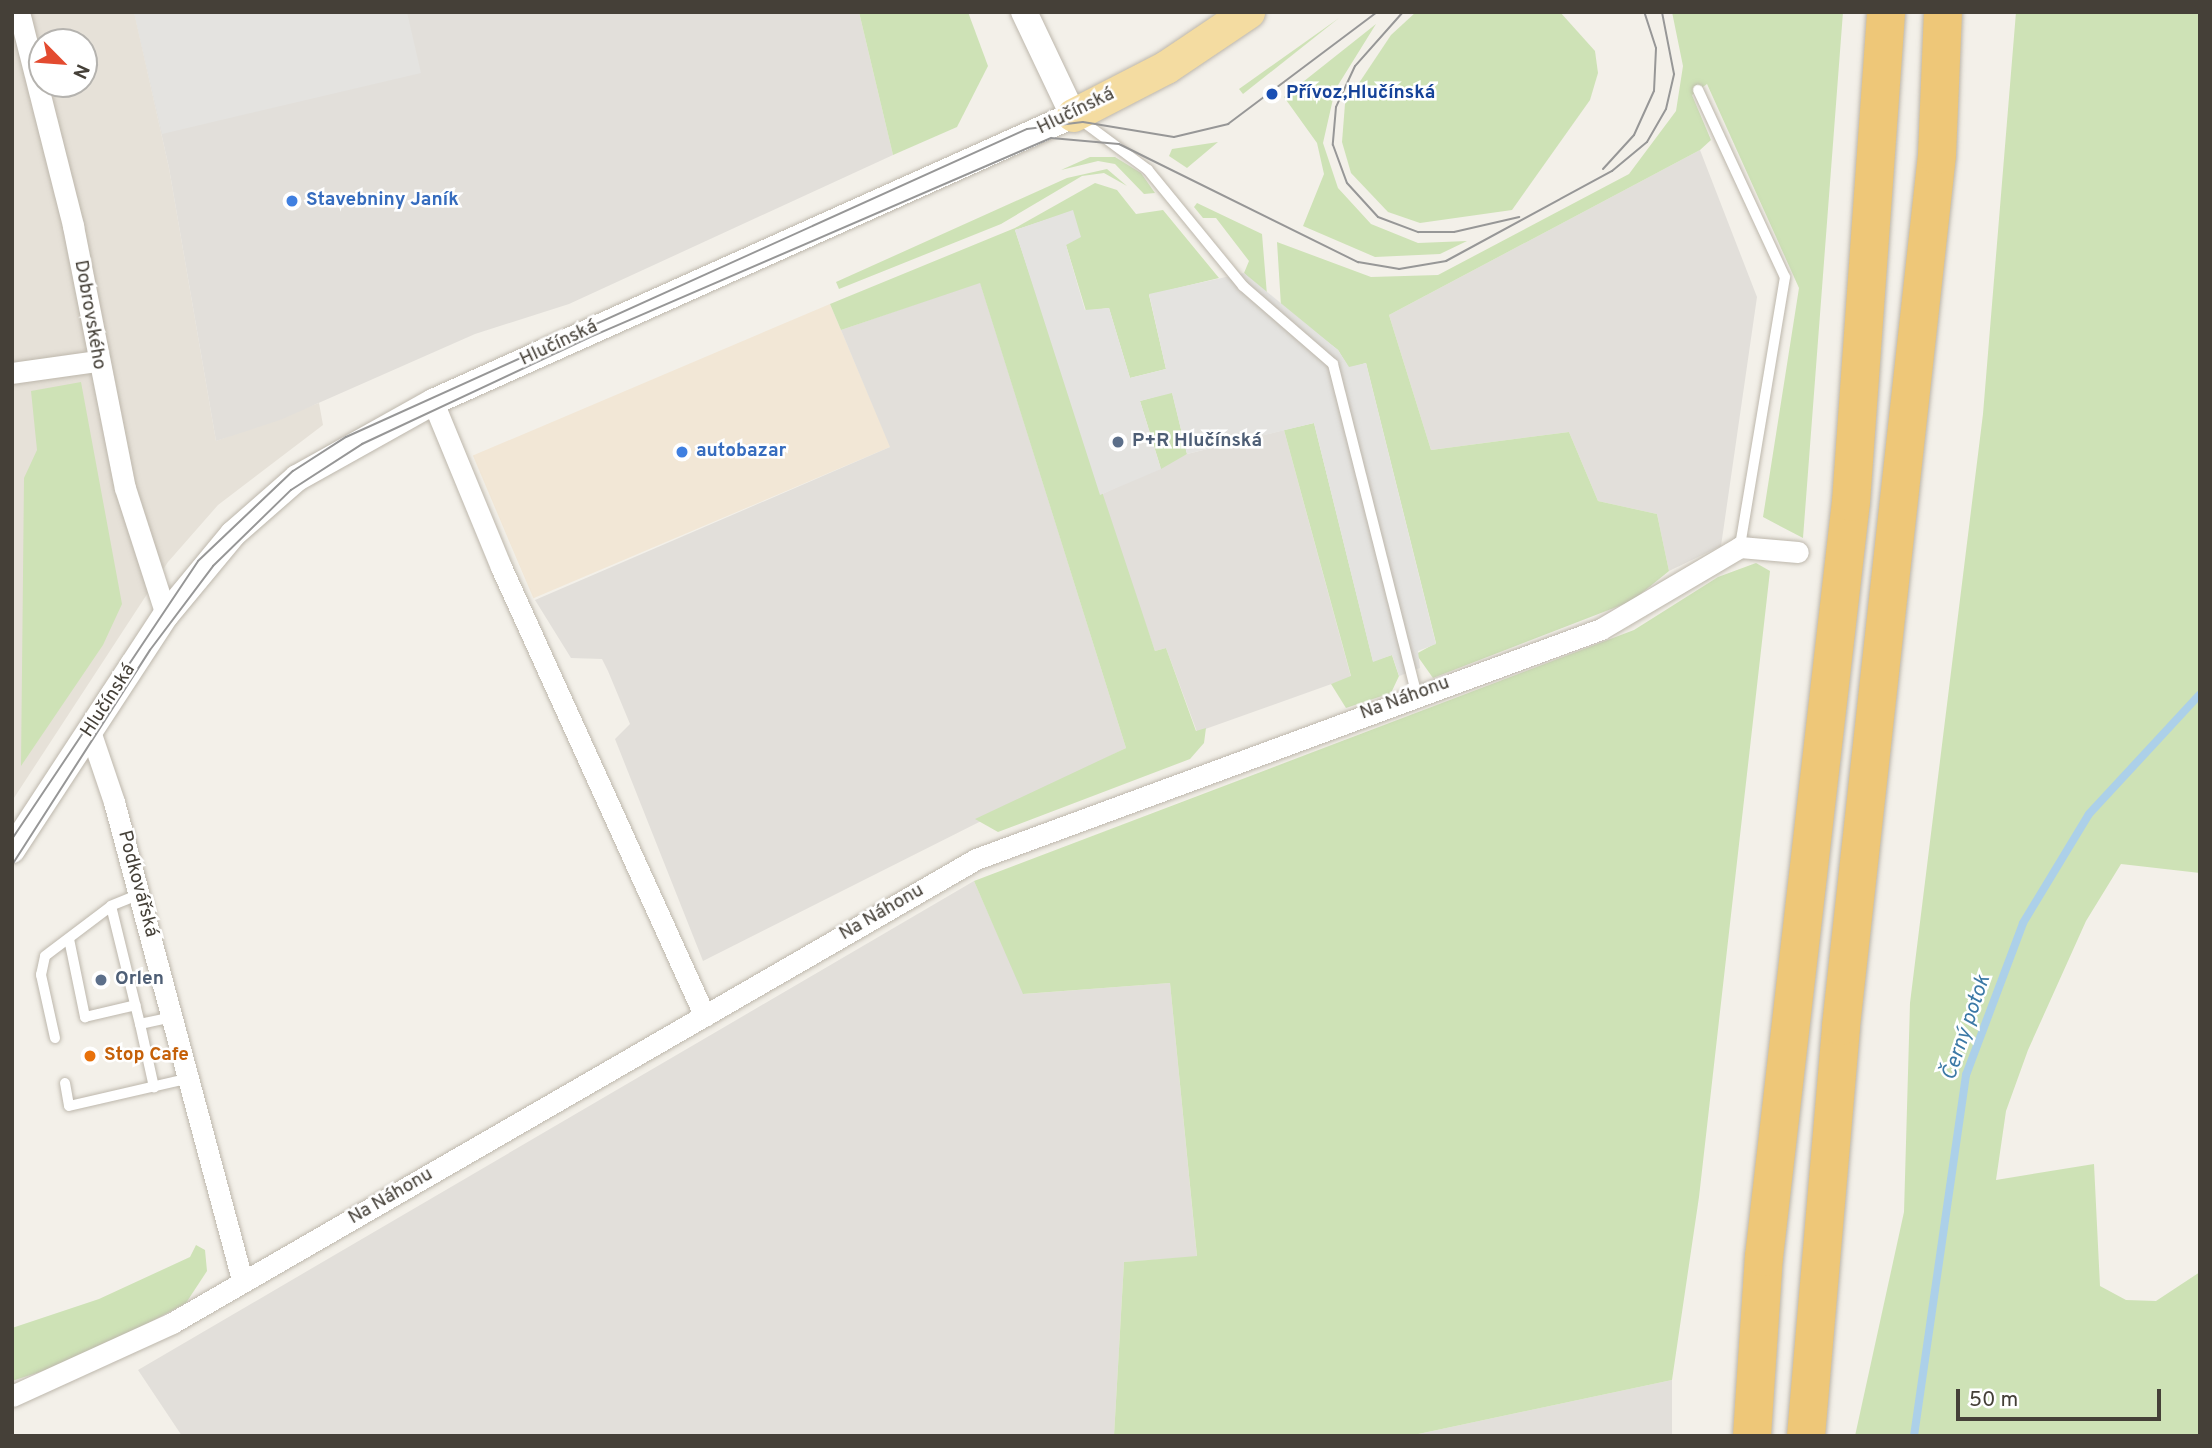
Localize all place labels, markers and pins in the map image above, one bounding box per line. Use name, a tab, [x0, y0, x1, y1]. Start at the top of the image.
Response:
place label: Přívoz,Hlučínská	[1286, 83, 1435, 105]
marker: Přívoz,Hlučínská	[1264, 86, 1280, 102]
place label: Stavebniny Janík	[306, 190, 459, 212]
marker: Stavebniny Janík	[284, 193, 300, 209]
place label: P+R Hlučínská	[1132, 431, 1262, 453]
marker: P+R Hlučínská	[1110, 434, 1126, 450]
place label: autobazar	[696, 441, 787, 463]
marker: autobazar	[674, 444, 690, 460]
place label: Orlen	[115, 969, 164, 991]
marker: Orlen	[93, 972, 109, 988]
place label: Stop Cafe	[104, 1045, 189, 1067]
marker: Stop Cafe	[82, 1048, 98, 1064]

